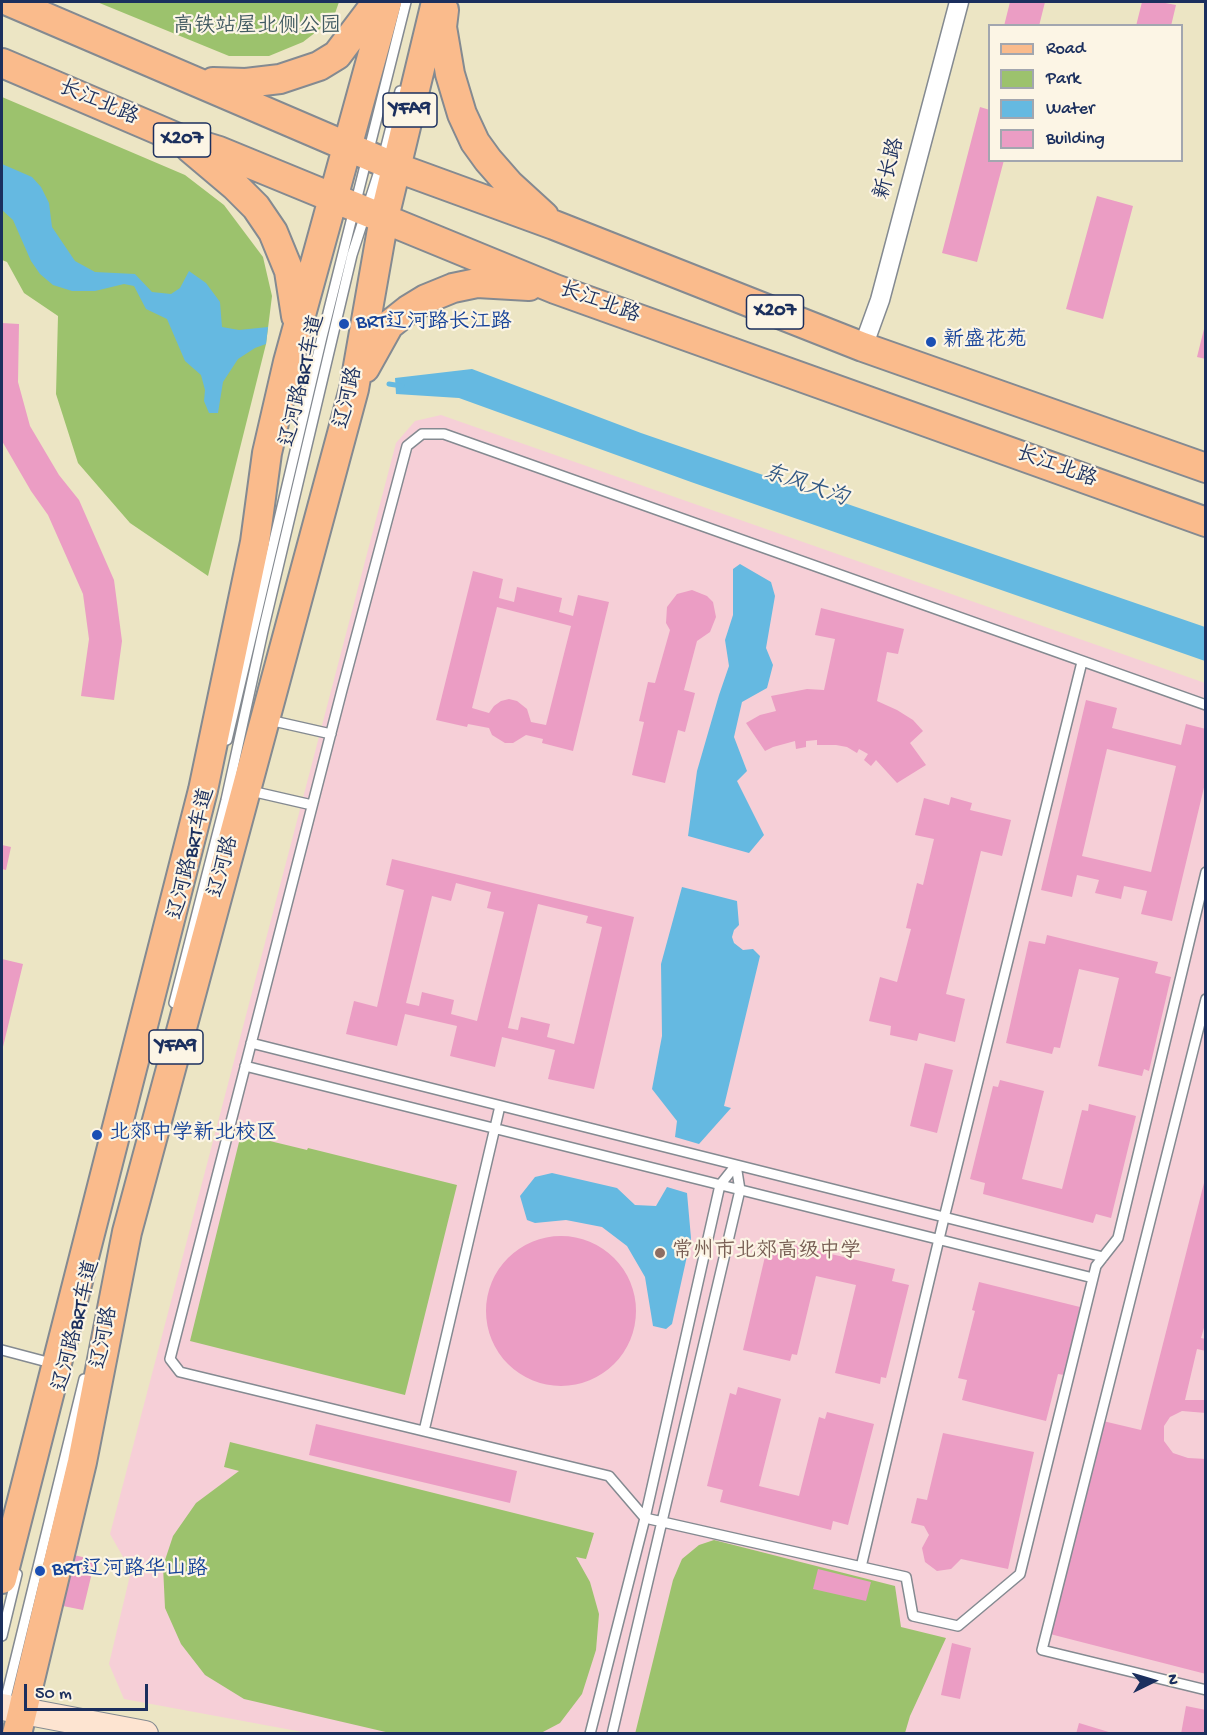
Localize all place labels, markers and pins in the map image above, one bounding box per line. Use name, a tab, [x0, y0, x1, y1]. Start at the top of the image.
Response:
place label: BRT辽河路长江路	[356, 311, 512, 337]
marker: BRT辽河路长江路	[337, 317, 351, 331]
place label: 新盛花苑	[943, 329, 1027, 355]
marker: 新盛花苑	[924, 335, 938, 349]
place label: 北郊中学新北校区	[109, 1122, 277, 1148]
marker: 北郊中学新北校区	[90, 1128, 104, 1142]
place label: 常州市北郊高级中学	[672, 1240, 861, 1266]
marker: 常州市北郊高级中学	[653, 1246, 667, 1260]
place label: BRT辽河路华山路	[52, 1558, 208, 1584]
marker: BRT辽河路华山路	[33, 1564, 47, 1578]

